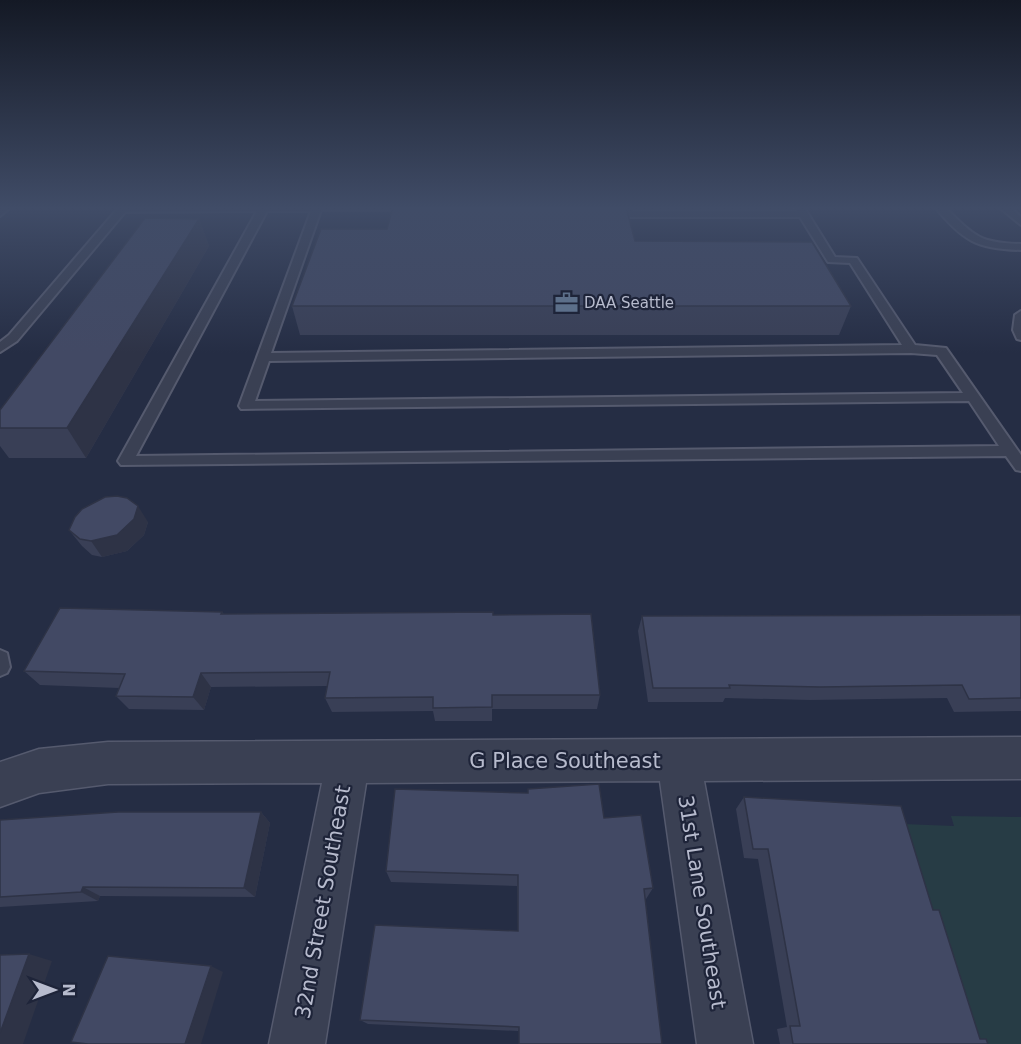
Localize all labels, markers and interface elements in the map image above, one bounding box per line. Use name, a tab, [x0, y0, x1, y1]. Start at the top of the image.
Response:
office icon: DAA Seattle	[553, 290, 579, 316]
place label: DAA Seattle	[584, 294, 674, 312]
street label: G Place Southeast	[469, 749, 661, 773]
street label: 32nd Street Southeast	[291, 783, 355, 1021]
street label: 31st Lane Southeast	[673, 793, 731, 1011]
north arrow	[24, 960, 84, 1020]
text: N	[59, 983, 78, 997]

